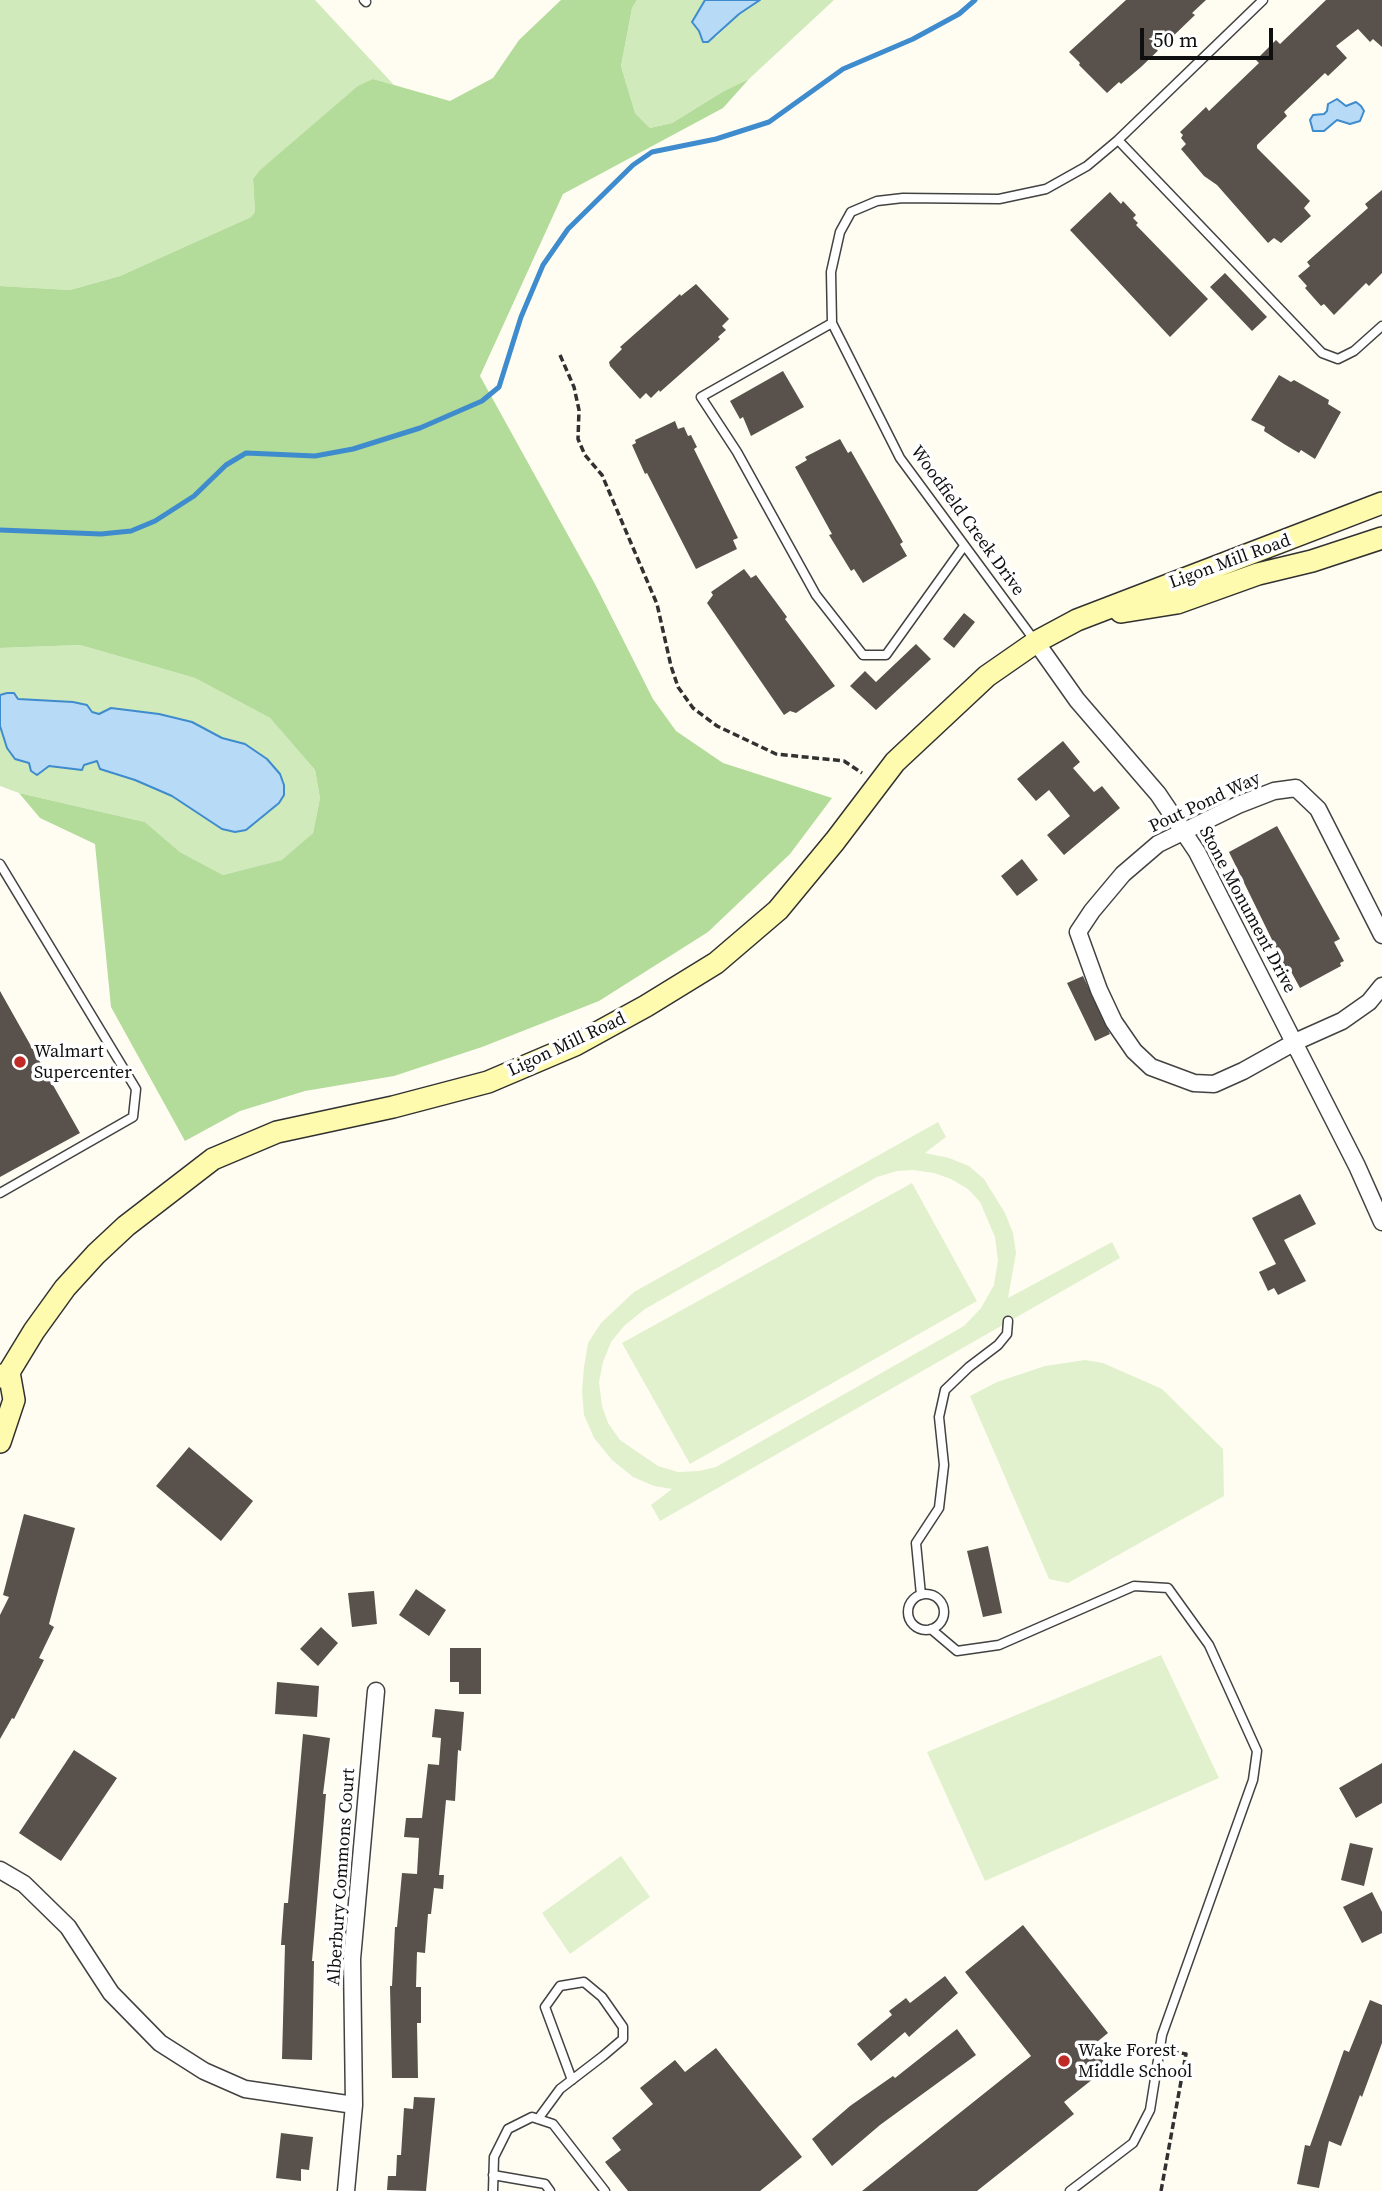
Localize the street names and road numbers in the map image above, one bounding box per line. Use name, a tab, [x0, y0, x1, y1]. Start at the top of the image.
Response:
street label: Woodfield Creek Drive	[905, 442, 1029, 600]
street label: Ligon Mill Road	[1166, 530, 1294, 594]
street label: Pout Pond Way	[1146, 768, 1264, 838]
street label: Stone Monument Drive	[1194, 823, 1300, 997]
street label: Ligon Mill Road	[505, 1008, 629, 1082]
street label: Alberbury Commons Court	[324, 1767, 360, 1987]

